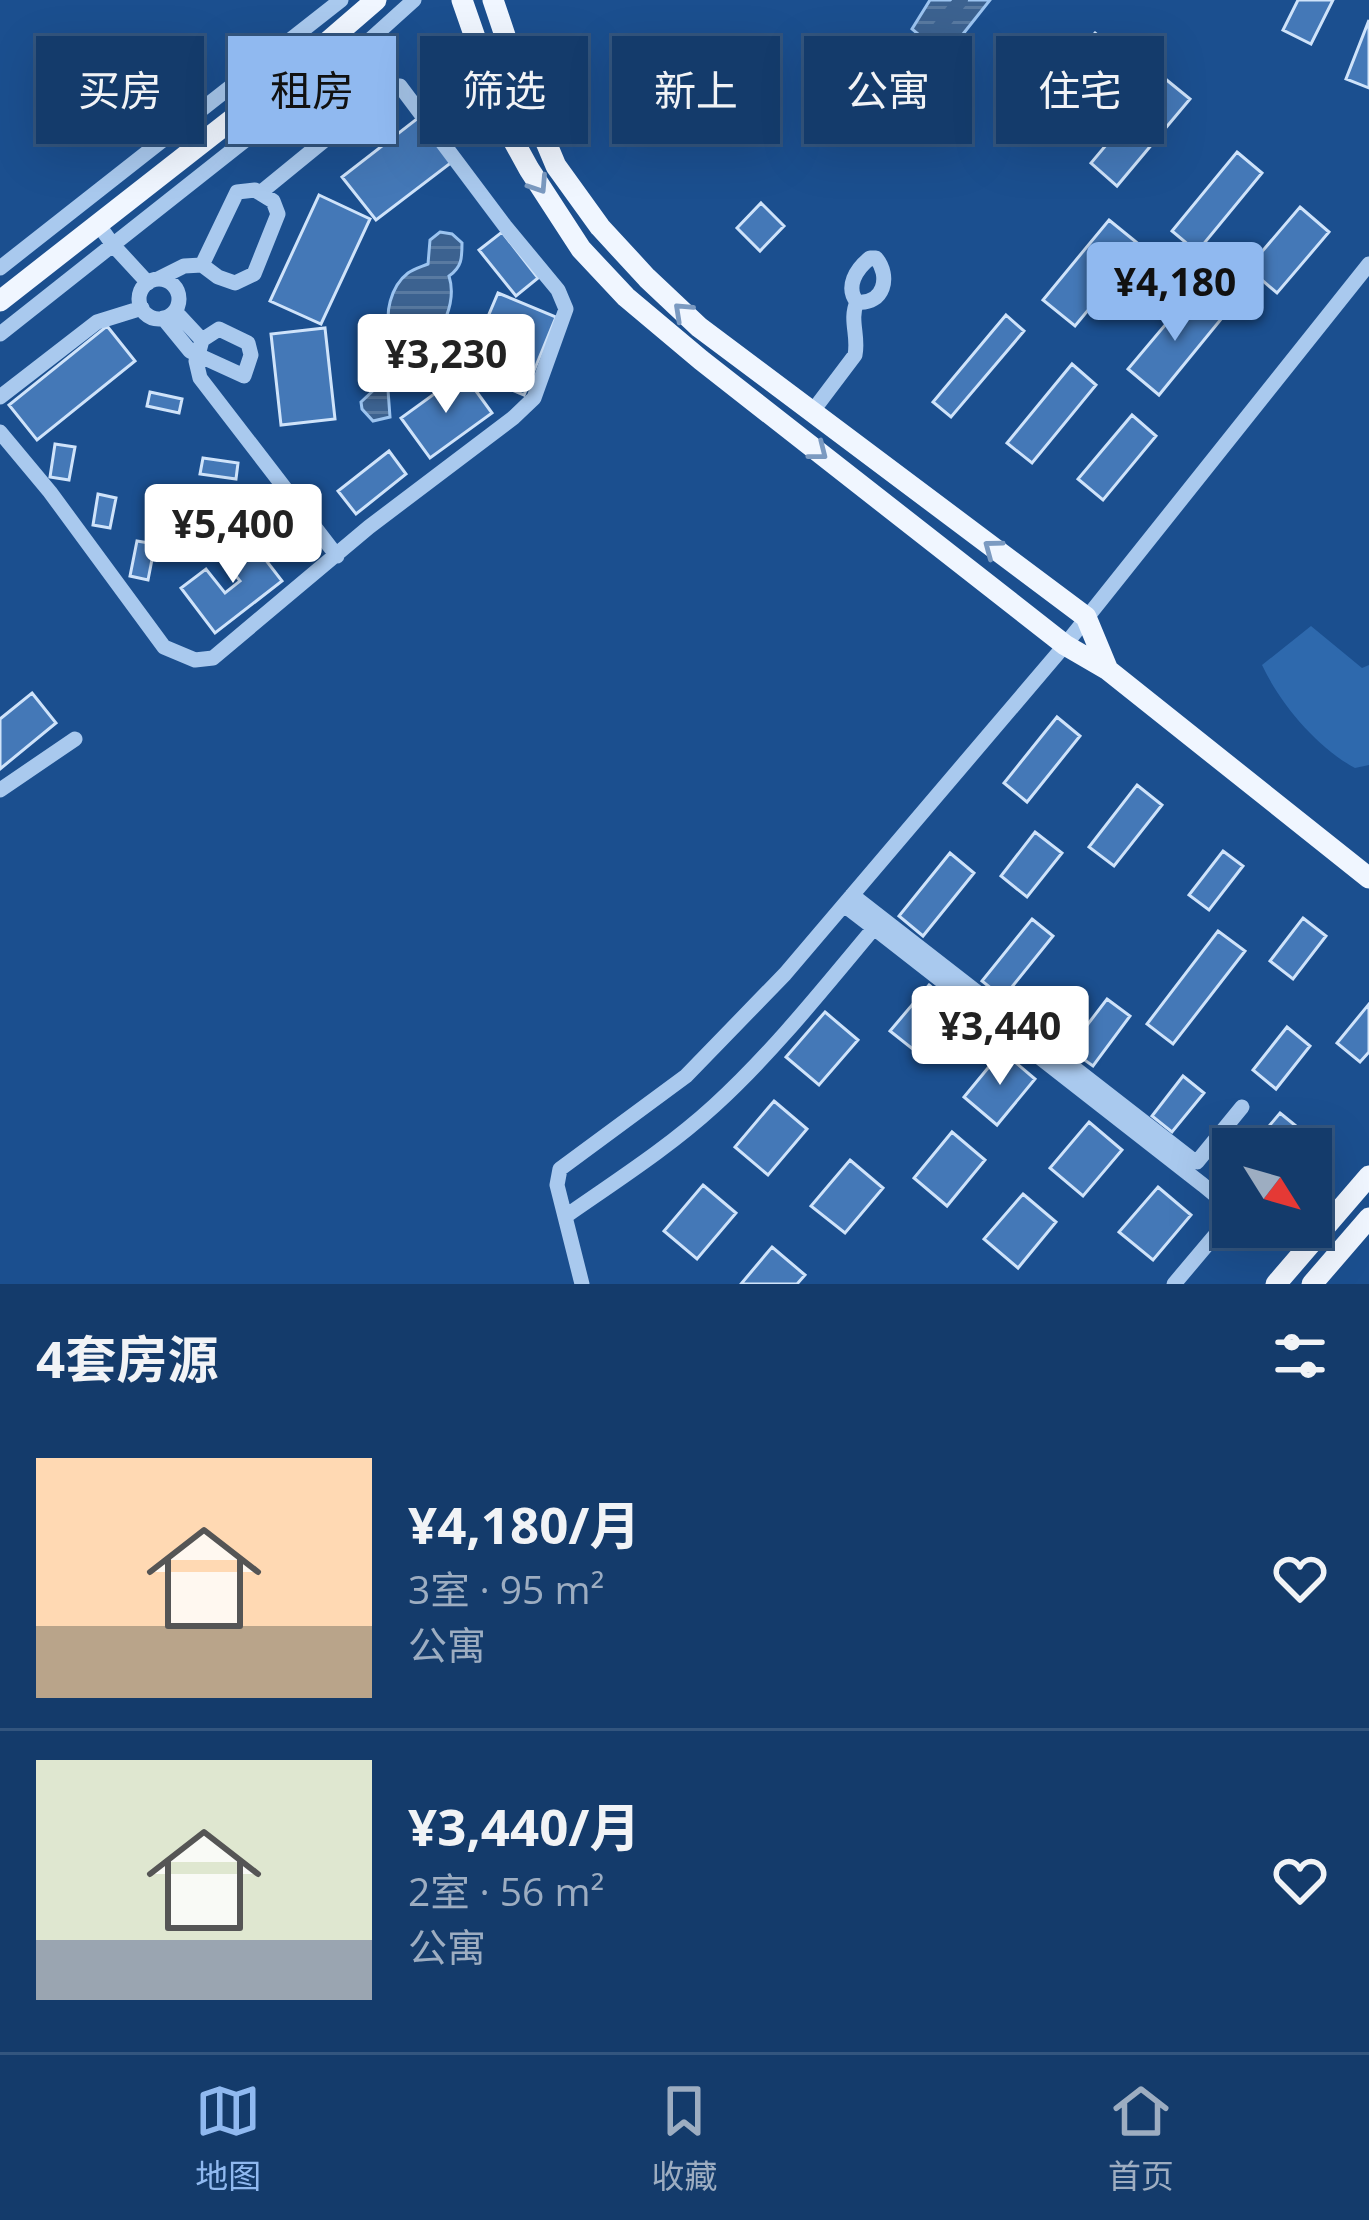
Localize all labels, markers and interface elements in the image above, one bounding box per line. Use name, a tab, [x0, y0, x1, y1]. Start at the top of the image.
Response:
chip: 买房	[36, 36, 204, 144]
chip: 租房	[228, 36, 396, 144]
chip: 筛选	[420, 36, 588, 144]
chip: 新上	[612, 36, 780, 144]
chip: 公寓	[804, 36, 972, 144]
chip: 住宅	[996, 36, 1164, 144]
one-way arrow	[524, 171, 546, 193]
pin: ¥4,180	[1077, 242, 1273, 344]
text: ¥4,180	[1114, 254, 1236, 307]
one-way arrow	[674, 304, 695, 325]
pin: ¥3,230	[348, 314, 544, 416]
text: ¥3,230	[385, 326, 507, 379]
one-way arrow	[805, 438, 827, 459]
pin: ¥5,400	[135, 484, 331, 586]
text: ¥5,400	[172, 496, 294, 549]
one-way arrow	[983, 540, 1005, 562]
pin: ¥3,440	[902, 986, 1098, 1088]
text: ¥3,440	[939, 998, 1061, 1051]
north arrow	[1212, 1128, 1332, 1248]
map controls	[1212, 1128, 1332, 1248]
text: 4套房源	[36, 1323, 218, 1393]
icon: filters	[1267, 1323, 1333, 1389]
text: ¥4,180/月	[408, 1489, 640, 1559]
icon: home	[132, 1506, 276, 1650]
icon: heart	[1267, 1545, 1333, 1611]
text: 3室 · 95 m²	[408, 1562, 604, 1615]
text: 公寓	[408, 1618, 486, 1671]
text: ¥3,440/月	[408, 1791, 640, 1861]
icon: home	[132, 1808, 276, 1952]
icon: heart	[1267, 1847, 1333, 1913]
text: 2室 · 56 m²	[408, 1864, 604, 1917]
text: 公寓	[408, 1920, 486, 1973]
tab: 地图	[195, 2078, 261, 2198]
tab: 收藏	[651, 2078, 717, 2198]
tab: 首页	[1108, 2078, 1174, 2198]

